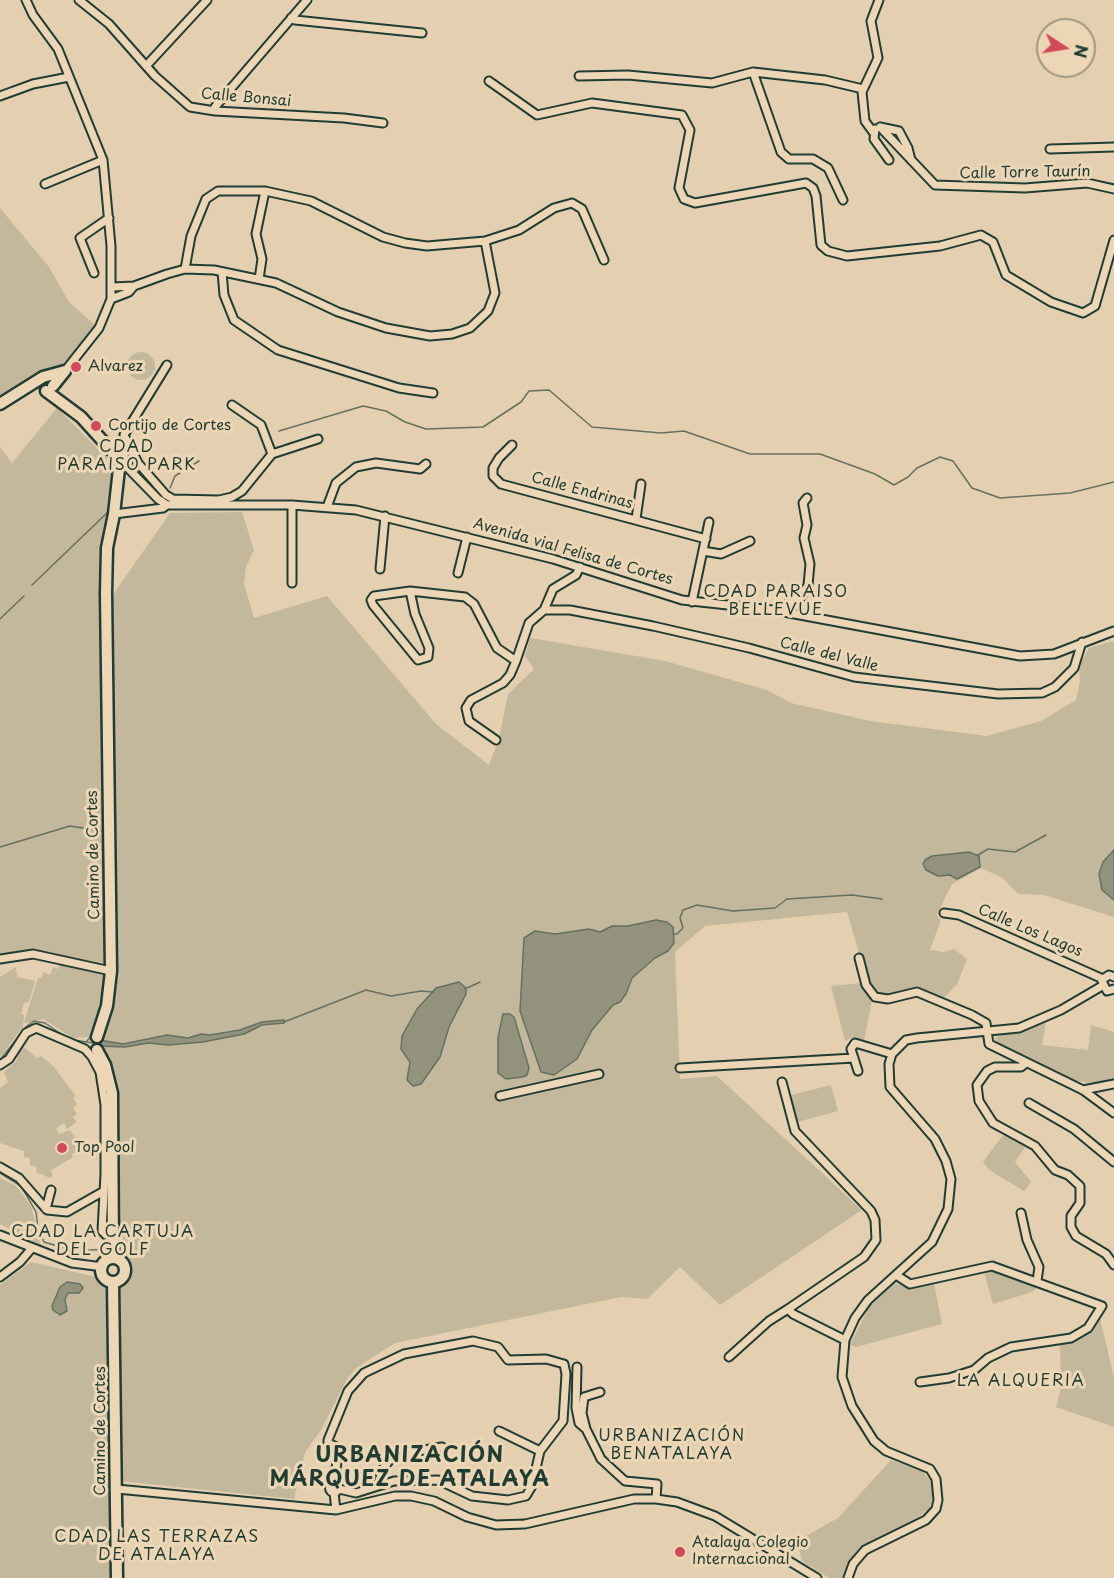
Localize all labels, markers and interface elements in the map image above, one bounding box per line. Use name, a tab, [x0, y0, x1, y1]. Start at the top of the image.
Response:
north arrow	[1036, 18, 1096, 78]
text: N	[1069, 43, 1095, 60]
street label: Calle Bonsai	[200, 85, 292, 111]
street label: Calle Torre Taurín	[959, 163, 1091, 183]
place label: Alvarez	[88, 358, 143, 376]
marker: Alvarez	[69, 360, 83, 374]
place label: Cortijo de Cortes	[108, 417, 231, 435]
marker: Cortijo de Cortes	[89, 419, 103, 433]
district label: CDAD PARAISO PARK	[58, 438, 196, 476]
street label: Calle Endrinas	[529, 469, 635, 513]
street label: Avenida vial Felisa de Cortes	[471, 515, 675, 589]
district label: CDAD PARAISO BELLEVUE	[704, 583, 848, 621]
street label: Calle del Valle	[778, 634, 880, 676]
street label: Camino de Cortes	[84, 790, 104, 920]
street label: Calle Los Lagos	[975, 901, 1085, 961]
place label: Top Pool	[74, 1139, 135, 1157]
marker: Top Pool	[55, 1141, 69, 1155]
district label: CDAD LA CARTUJA DEL GOLF	[12, 1223, 194, 1261]
street label: Camino de Cortes	[92, 1366, 110, 1496]
district label: LA ALQUERIA	[957, 1372, 1085, 1392]
district label: URBANIZACIÓN BENATALAYA	[599, 1427, 745, 1465]
district label: URBANIZACIÓN MÁRQUEZ DE ATALAYA	[272, 1443, 548, 1493]
district label: CDAD LAS TERRAZAS DE ATALAYA	[56, 1528, 258, 1566]
place label: Atalaya Colegio Internacional	[692, 1534, 809, 1569]
marker: Atalaya Colegio Internacional	[673, 1545, 687, 1559]

